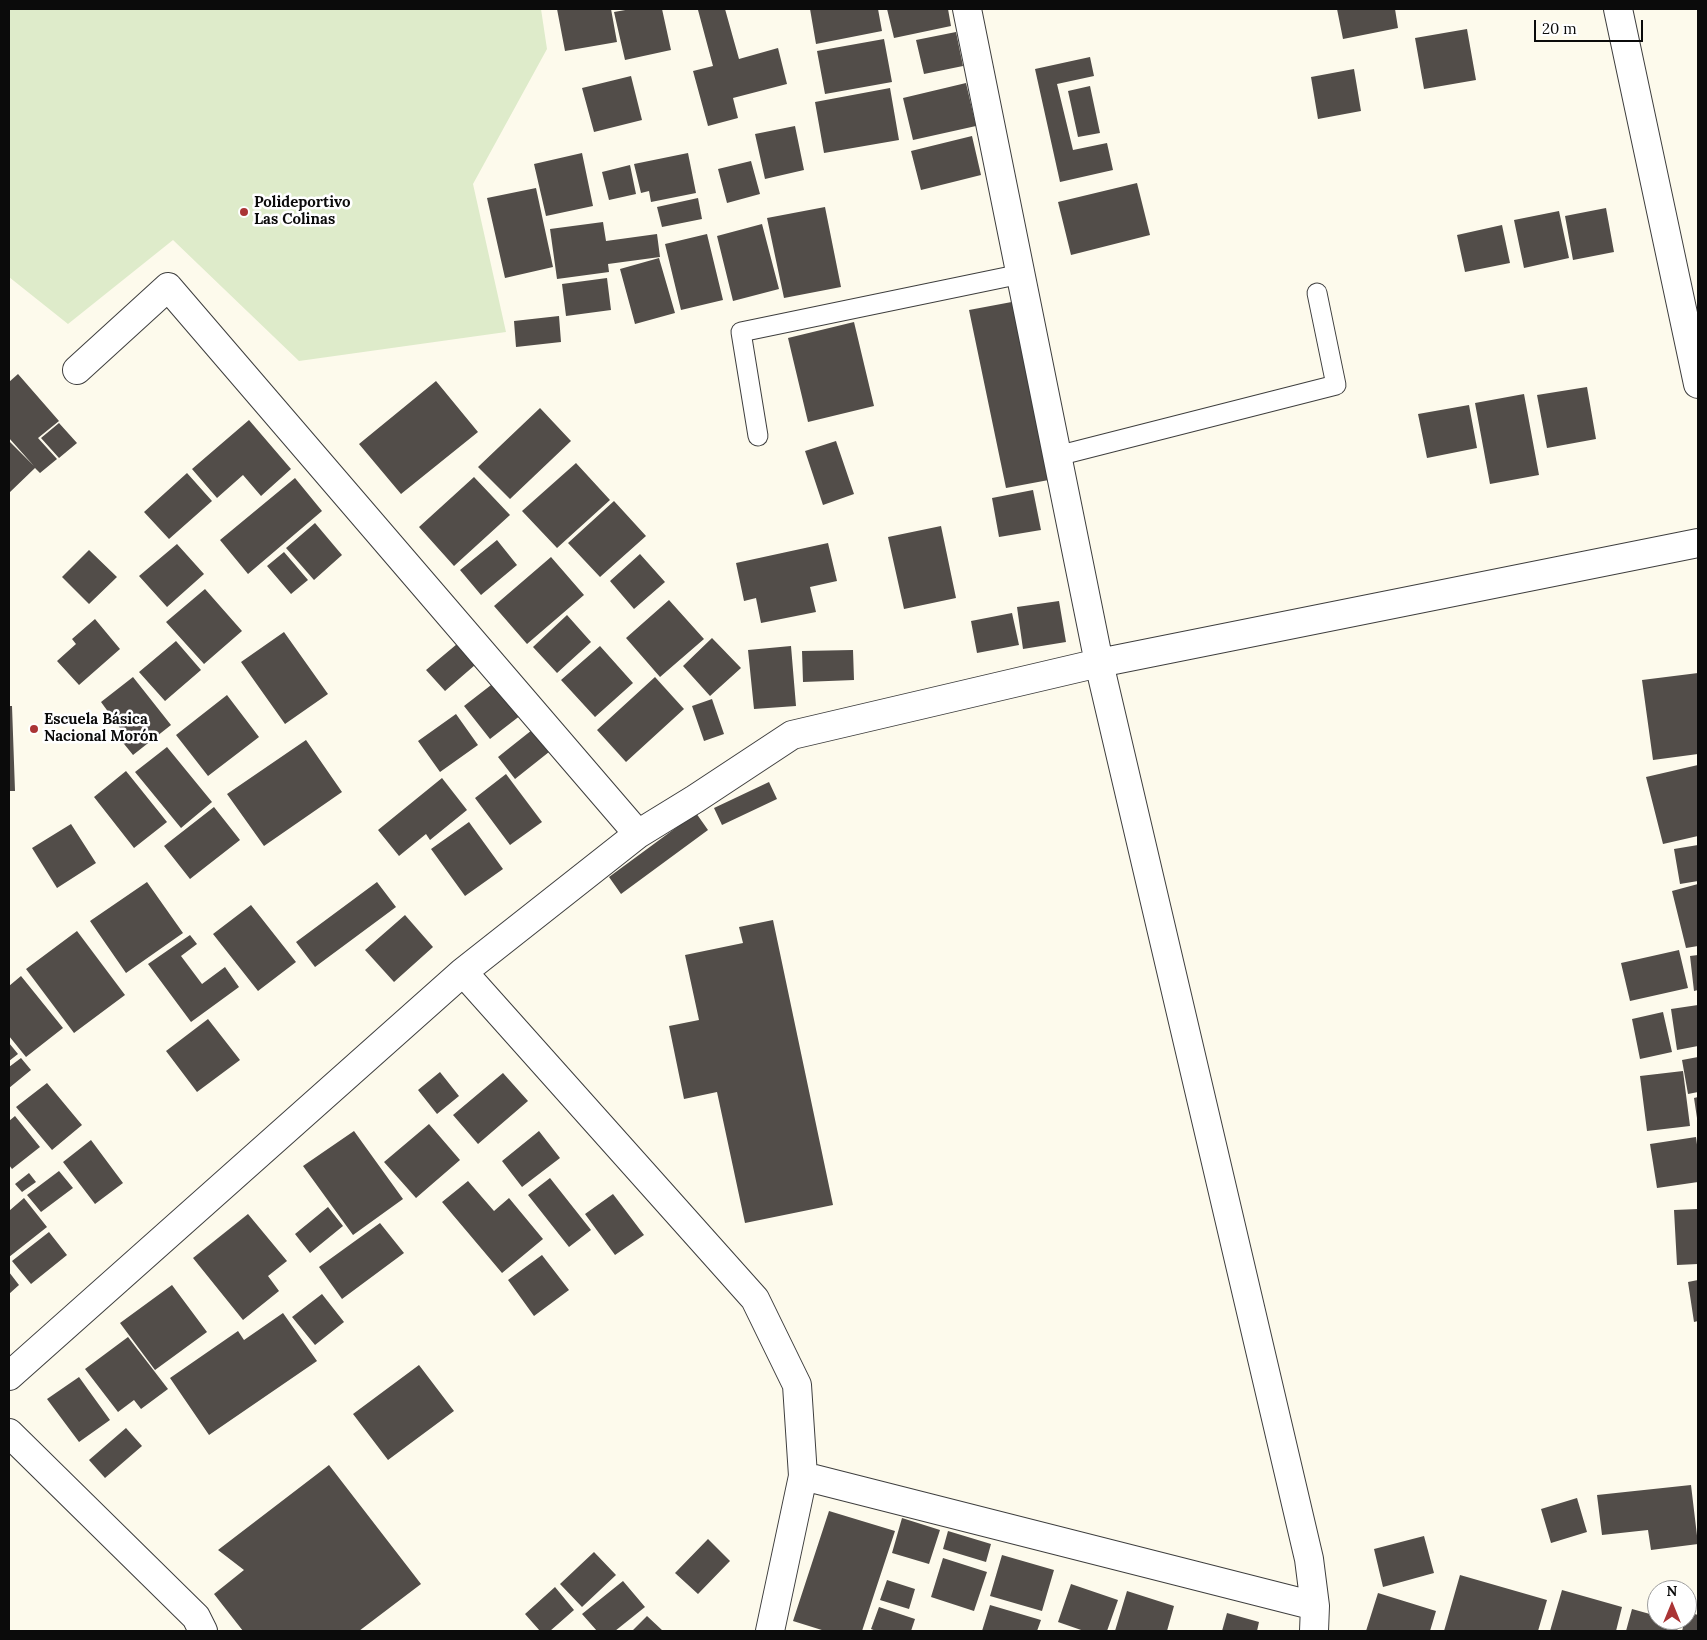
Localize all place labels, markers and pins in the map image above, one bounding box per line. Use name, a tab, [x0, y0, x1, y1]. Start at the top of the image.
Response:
place label: Polideportivo Las Colinas	[254, 194, 350, 229]
marker: Polideportivo Las Colinas	[238, 206, 250, 218]
place label: Escuela Básica Nacional Morón	[44, 711, 158, 746]
marker: Escuela Básica Nacional Morón	[28, 723, 40, 735]

